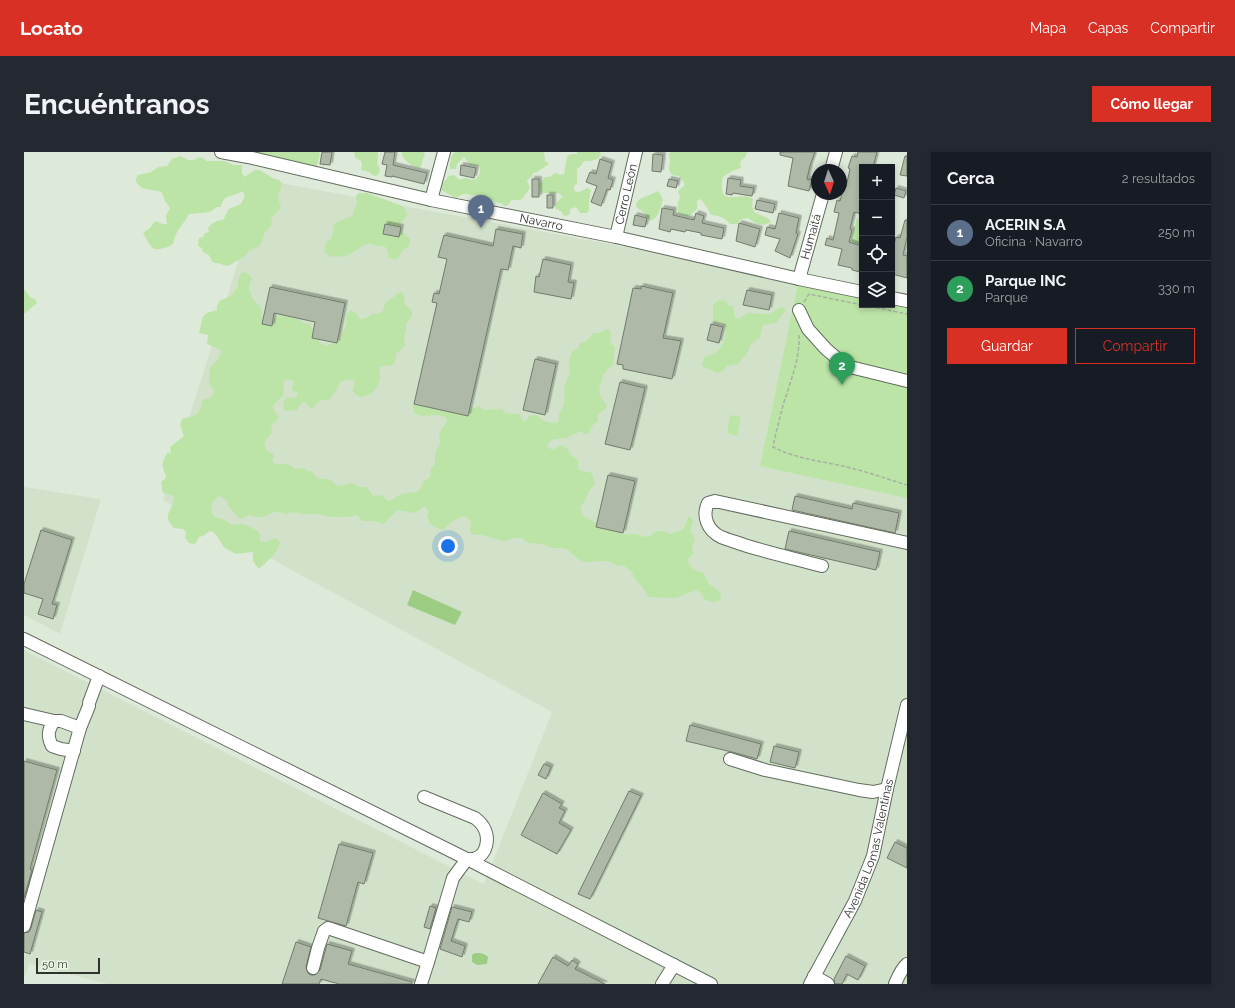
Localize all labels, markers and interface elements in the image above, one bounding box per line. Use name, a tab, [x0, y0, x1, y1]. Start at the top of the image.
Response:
text: Locato	[20, 17, 83, 39]
text: Mapa	[1030, 20, 1066, 36]
text: Capas	[1088, 20, 1128, 36]
text: Compartir	[1150, 20, 1215, 36]
button: Cómo llegar	[1092, 86, 1211, 122]
text: Encuéntranos	[24, 88, 210, 121]
street label: Cerro León	[612, 162, 640, 226]
north arrow	[811, 164, 847, 200]
map controls	[859, 164, 895, 308]
button: +	[859, 164, 895, 200]
text: Cerca	[947, 168, 995, 188]
text: 2 resultados	[1122, 171, 1195, 186]
pin: 1	[468, 195, 494, 228]
button: −	[859, 200, 895, 236]
street label: Navarro	[519, 211, 564, 233]
street label: Humaitá	[798, 212, 824, 261]
text: ACERIN S.A	[985, 216, 1066, 234]
text: 1	[957, 225, 963, 240]
text: 250 m	[1158, 225, 1195, 240]
text: Oficina · Navarro	[985, 234, 1082, 249]
button: locate	[859, 236, 895, 272]
button: layers	[859, 272, 895, 308]
text: Parque INC	[985, 272, 1066, 290]
text: 2	[956, 281, 964, 296]
text: 330 m	[1158, 281, 1195, 296]
text: Parque	[985, 290, 1028, 305]
button: Guardar	[947, 328, 1067, 364]
button: Compartir	[1075, 328, 1195, 364]
pin: 2	[829, 352, 855, 385]
your location	[438, 536, 458, 556]
street label: Avenida Lomas Valentinas	[840, 777, 896, 920]
scale bar	[36, 956, 100, 975]
text: 50 m	[42, 958, 68, 971]

